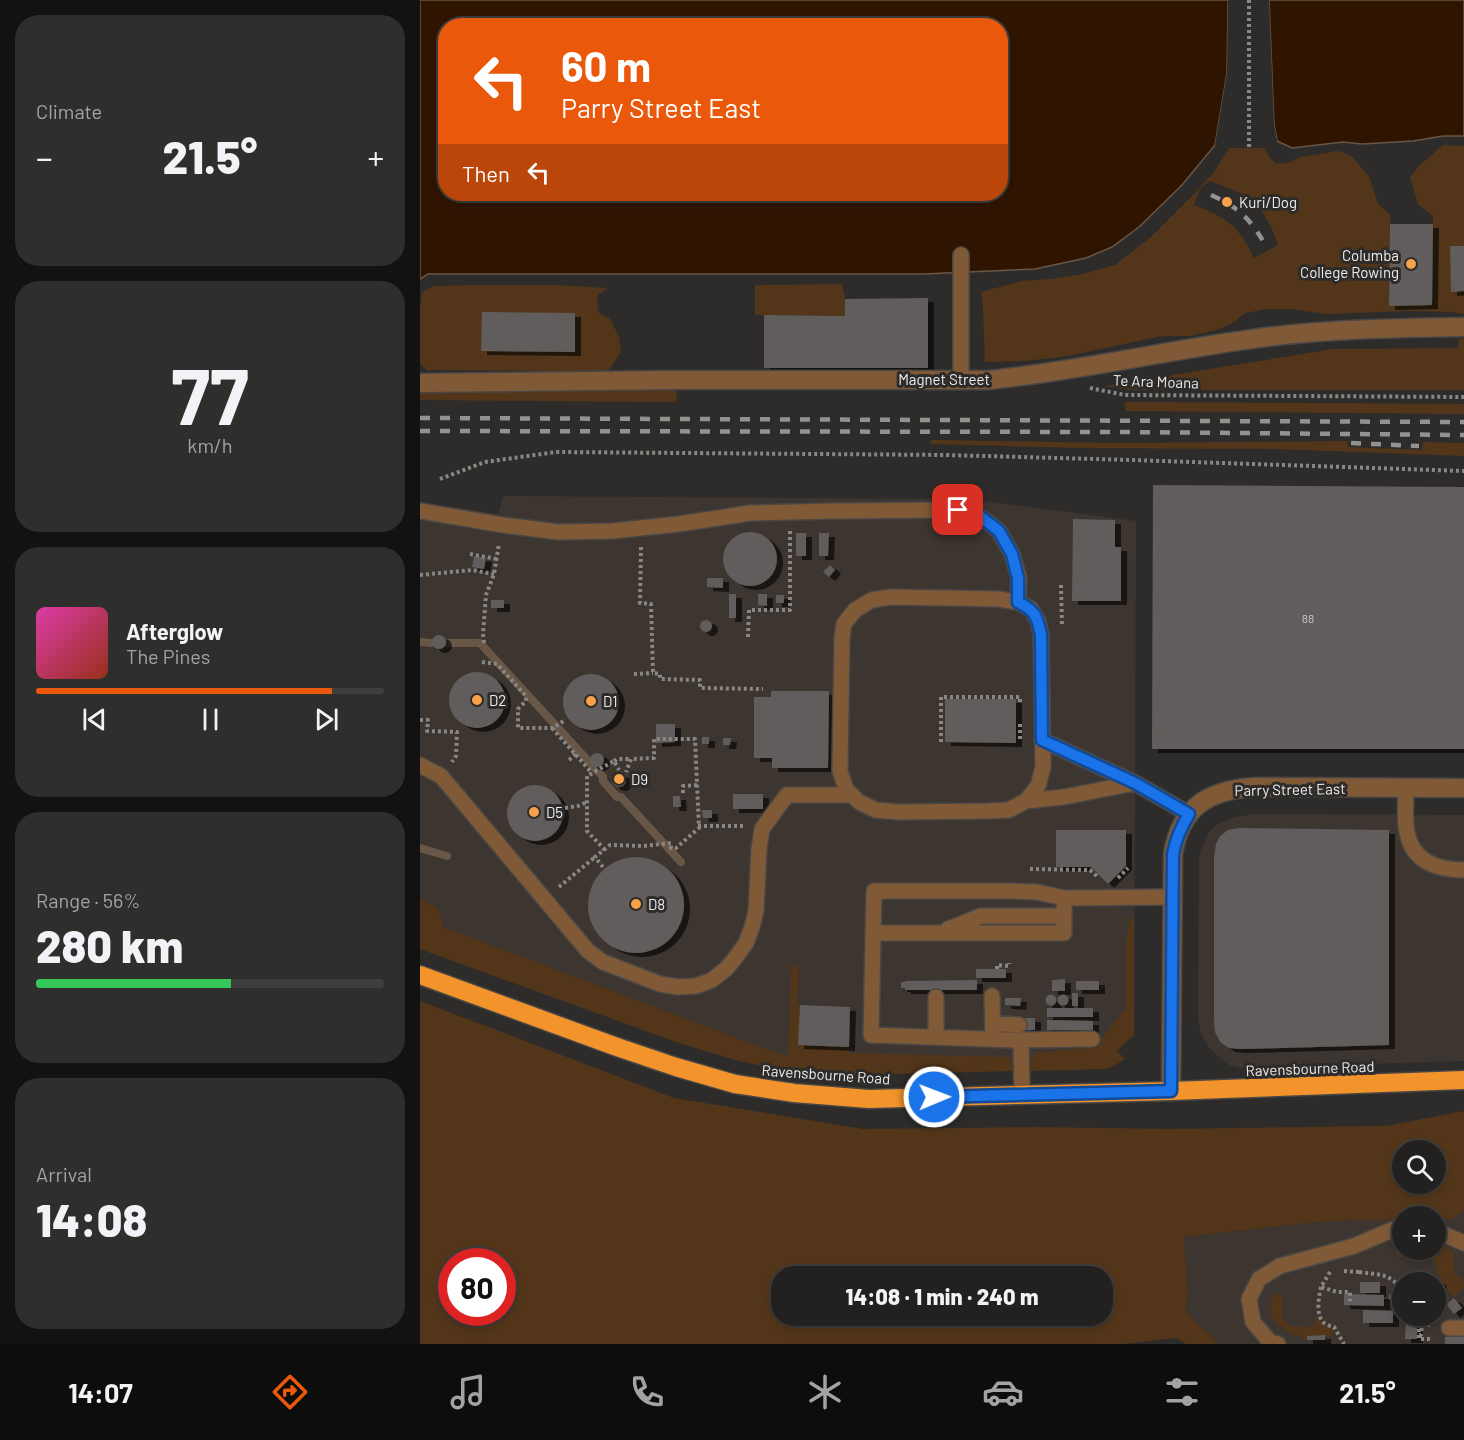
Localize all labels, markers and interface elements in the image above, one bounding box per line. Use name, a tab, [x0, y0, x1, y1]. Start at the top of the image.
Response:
text: 60 m	[561, 40, 651, 90]
icon: left	[462, 42, 540, 120]
text: Parry Street East	[561, 91, 761, 123]
text: Climate	[36, 99, 102, 123]
text: 21.5°	[163, 129, 257, 183]
text: −	[36, 137, 53, 177]
text: +	[368, 137, 384, 177]
icon: left	[522, 156, 555, 189]
text: Then	[462, 160, 510, 186]
place label: Kuri/Dog	[1239, 193, 1297, 211]
marker: Kuri/Dog	[1220, 195, 1234, 209]
place label: Columba College Rowing	[1300, 246, 1399, 281]
marker: Columba College Rowing	[1404, 257, 1418, 271]
text: 77	[171, 347, 249, 441]
street label: Magnet Street	[898, 370, 990, 388]
street label: Te Ara Moana	[1113, 371, 1199, 391]
text: km/h	[187, 433, 233, 457]
pin	[932, 484, 983, 535]
icon: arrive	[941, 493, 974, 526]
house number: 88	[1302, 611, 1314, 625]
text: Afterglow	[126, 618, 223, 644]
text: The Pines	[126, 644, 210, 668]
place label: D2	[489, 691, 506, 709]
place label: D1	[603, 692, 618, 710]
marker: D2	[470, 693, 484, 707]
marker: D1	[584, 694, 598, 708]
icon: previous	[78, 703, 111, 736]
icon: pause	[194, 703, 227, 736]
icon: next	[310, 703, 343, 736]
place label: D9	[631, 770, 648, 788]
marker: D9	[612, 772, 626, 786]
street label: Parry Street East	[1234, 779, 1346, 799]
place label: D5	[546, 803, 563, 821]
marker: D5	[527, 805, 541, 819]
text: Range · 56%	[36, 888, 140, 912]
place label: D8	[648, 895, 665, 913]
marker: D8	[629, 897, 643, 911]
text: 280 km	[36, 918, 183, 972]
street label: Ravensbourne Road	[1245, 1057, 1375, 1079]
street label: Ravensbourne Road	[761, 1061, 891, 1087]
position arrow	[902, 1065, 966, 1129]
map controls	[1392, 1140, 1446, 1326]
button: search	[1392, 1140, 1446, 1194]
text: Arrival	[36, 1162, 92, 1186]
text: 14:08	[36, 1192, 147, 1246]
button: +	[1392, 1206, 1446, 1260]
speed limit sign: 80	[438, 1248, 516, 1326]
button: −	[1392, 1272, 1446, 1326]
text: 14:08 · 1 min · 240 m	[846, 1283, 1038, 1309]
icon: directions	[269, 1371, 311, 1413]
icon: music	[447, 1371, 489, 1413]
icon: phone	[626, 1371, 668, 1413]
icon: climate	[804, 1371, 846, 1413]
icon: car	[982, 1371, 1024, 1413]
icon: filters	[1161, 1371, 1203, 1413]
text: 14:07	[68, 1376, 133, 1408]
text: 21.5°	[1339, 1376, 1396, 1408]

